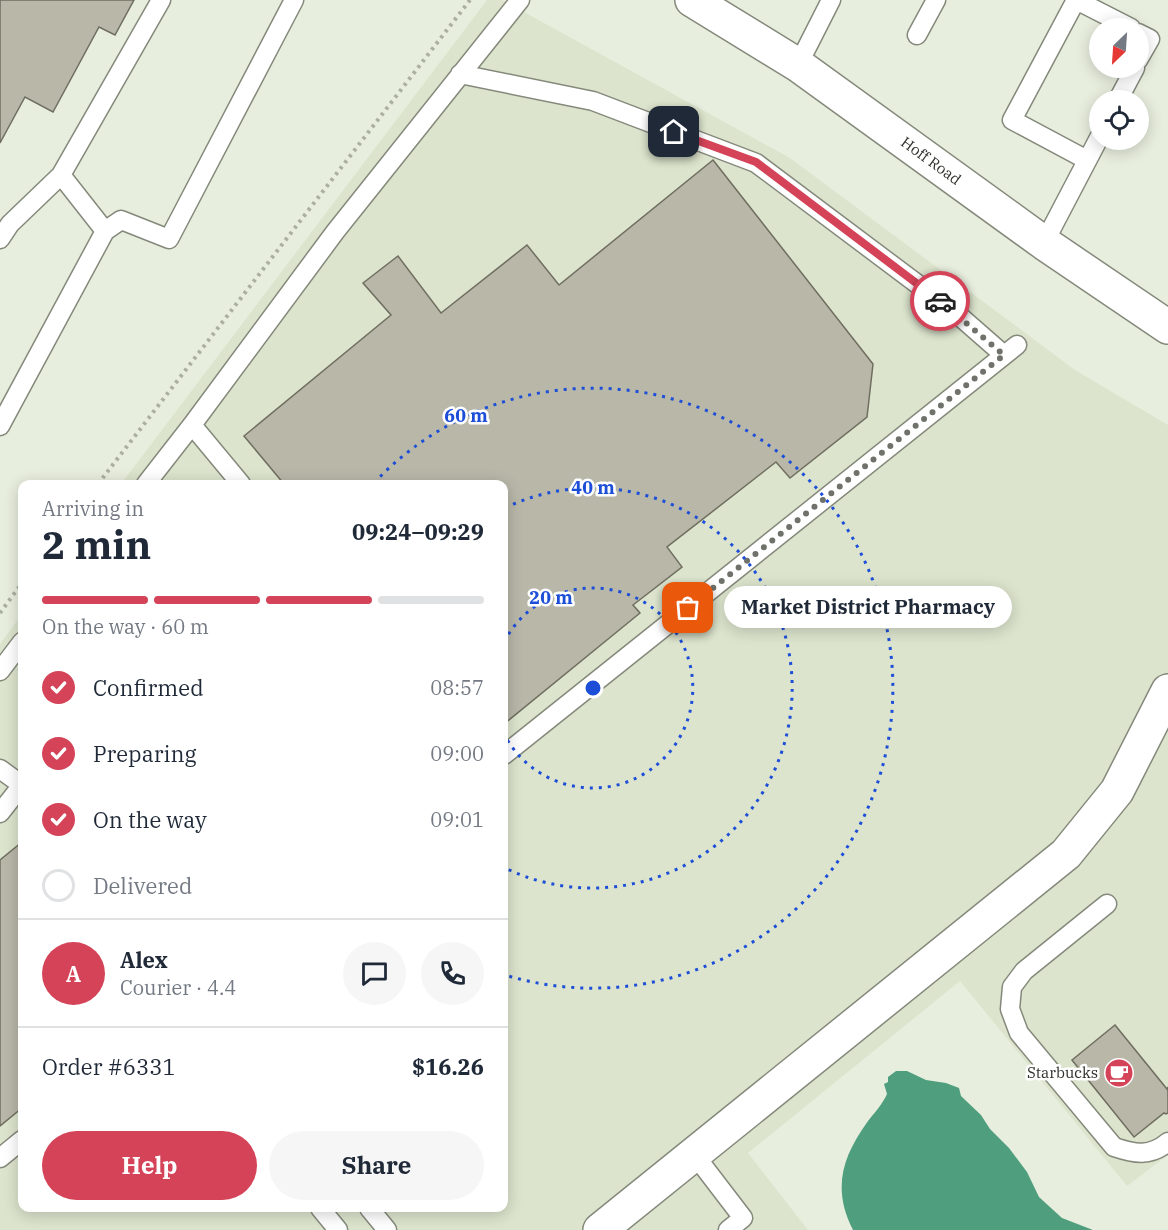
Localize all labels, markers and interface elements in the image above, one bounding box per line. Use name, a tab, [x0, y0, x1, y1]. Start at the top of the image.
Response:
north arrow	[1089, 18, 1149, 78]
map controls	[1089, 18, 1149, 150]
button: locate	[1089, 90, 1149, 150]
pin	[648, 106, 699, 157]
icon: home	[657, 115, 690, 148]
street label: Hoff Road	[898, 132, 965, 189]
courier	[910, 271, 970, 331]
icon: car	[924, 285, 957, 318]
text: 60 m	[444, 404, 488, 427]
text: 40 m	[571, 476, 615, 499]
text: Arriving in	[42, 495, 144, 522]
text: 09:24–09:29	[352, 517, 484, 546]
text: 2 min	[42, 519, 151, 570]
pin	[662, 582, 713, 633]
text: 20 m	[529, 586, 573, 609]
callout: Market District Pharmacy	[724, 587, 1012, 629]
icon: bag	[671, 591, 704, 624]
text: Market District Pharmacy	[741, 593, 995, 620]
text: On the way · 60 m	[42, 613, 209, 640]
icon: check	[42, 671, 75, 704]
text: Confirmed	[93, 673, 204, 702]
text: 08:57	[430, 674, 484, 701]
centre of rings	[583, 678, 603, 698]
icon: check	[42, 737, 75, 770]
text: Preparing	[93, 739, 197, 768]
text: 09:00	[430, 740, 484, 767]
icon: check	[42, 803, 75, 836]
text: On the way	[93, 805, 207, 834]
text: 09:01	[430, 806, 484, 833]
text: Delivered	[93, 871, 192, 900]
button: chat	[343, 942, 406, 1005]
button: phone	[421, 942, 484, 1005]
text: Alex	[120, 945, 168, 974]
text: A	[66, 959, 81, 988]
text: Courier · 4.4	[120, 974, 236, 1001]
text: Order #6331	[42, 1052, 176, 1081]
text: $16.26	[412, 1052, 484, 1081]
cafe icon: Starbucks	[1103, 1057, 1135, 1089]
place label: Starbucks	[1027, 1063, 1098, 1082]
button: Help	[42, 1131, 257, 1200]
button: Share	[269, 1131, 484, 1200]

